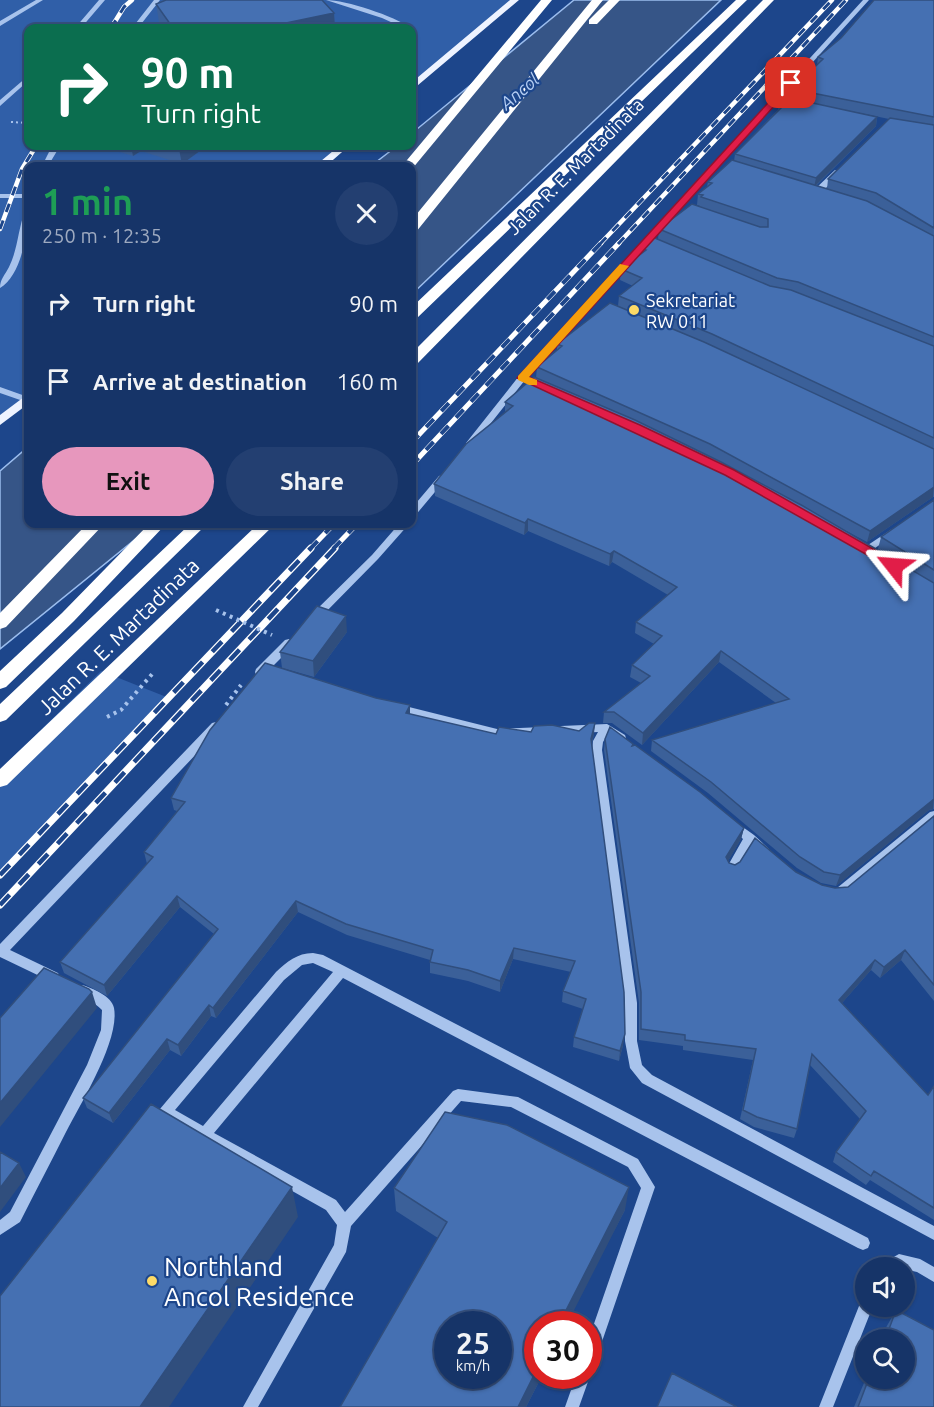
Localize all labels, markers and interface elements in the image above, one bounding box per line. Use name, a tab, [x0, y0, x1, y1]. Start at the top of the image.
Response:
icon: right	[42, 48, 120, 126]
text: 90 m	[141, 49, 235, 96]
pin	[765, 57, 816, 108]
icon: arrive	[774, 66, 807, 99]
water label: Ancol	[495, 69, 543, 114]
street label: Jalan R. E. Martadinata	[503, 94, 647, 238]
text: Turn right	[141, 98, 261, 128]
text: 1 min	[42, 181, 133, 222]
button: close	[335, 182, 398, 245]
text: 250 m · 12:35	[42, 224, 162, 247]
icon: right	[42, 287, 75, 320]
place label: Sekretariat RW 011	[646, 290, 735, 331]
text: Turn right	[93, 291, 195, 316]
text: 90 m	[349, 291, 398, 316]
marker: Sekretariat RW 011	[627, 303, 641, 317]
icon: arrive	[42, 365, 75, 398]
text: Arrive at destination	[93, 369, 307, 394]
text: 160 m	[337, 369, 398, 394]
button: Exit	[42, 447, 214, 516]
button: Share	[226, 447, 398, 516]
position arrow	[862, 534, 926, 598]
street label: Jalan R. E. Martadinata	[32, 553, 204, 719]
place label: Northland Ancol Residence	[164, 1252, 355, 1311]
map controls	[855, 1257, 915, 1389]
button: sound	[855, 1257, 915, 1317]
marker: Northland Ancol Residence	[145, 1274, 159, 1288]
speed limit sign: 30	[524, 1311, 602, 1389]
text: 25	[456, 1326, 490, 1360]
button: search	[855, 1329, 915, 1389]
text: km/h	[456, 1357, 490, 1374]

